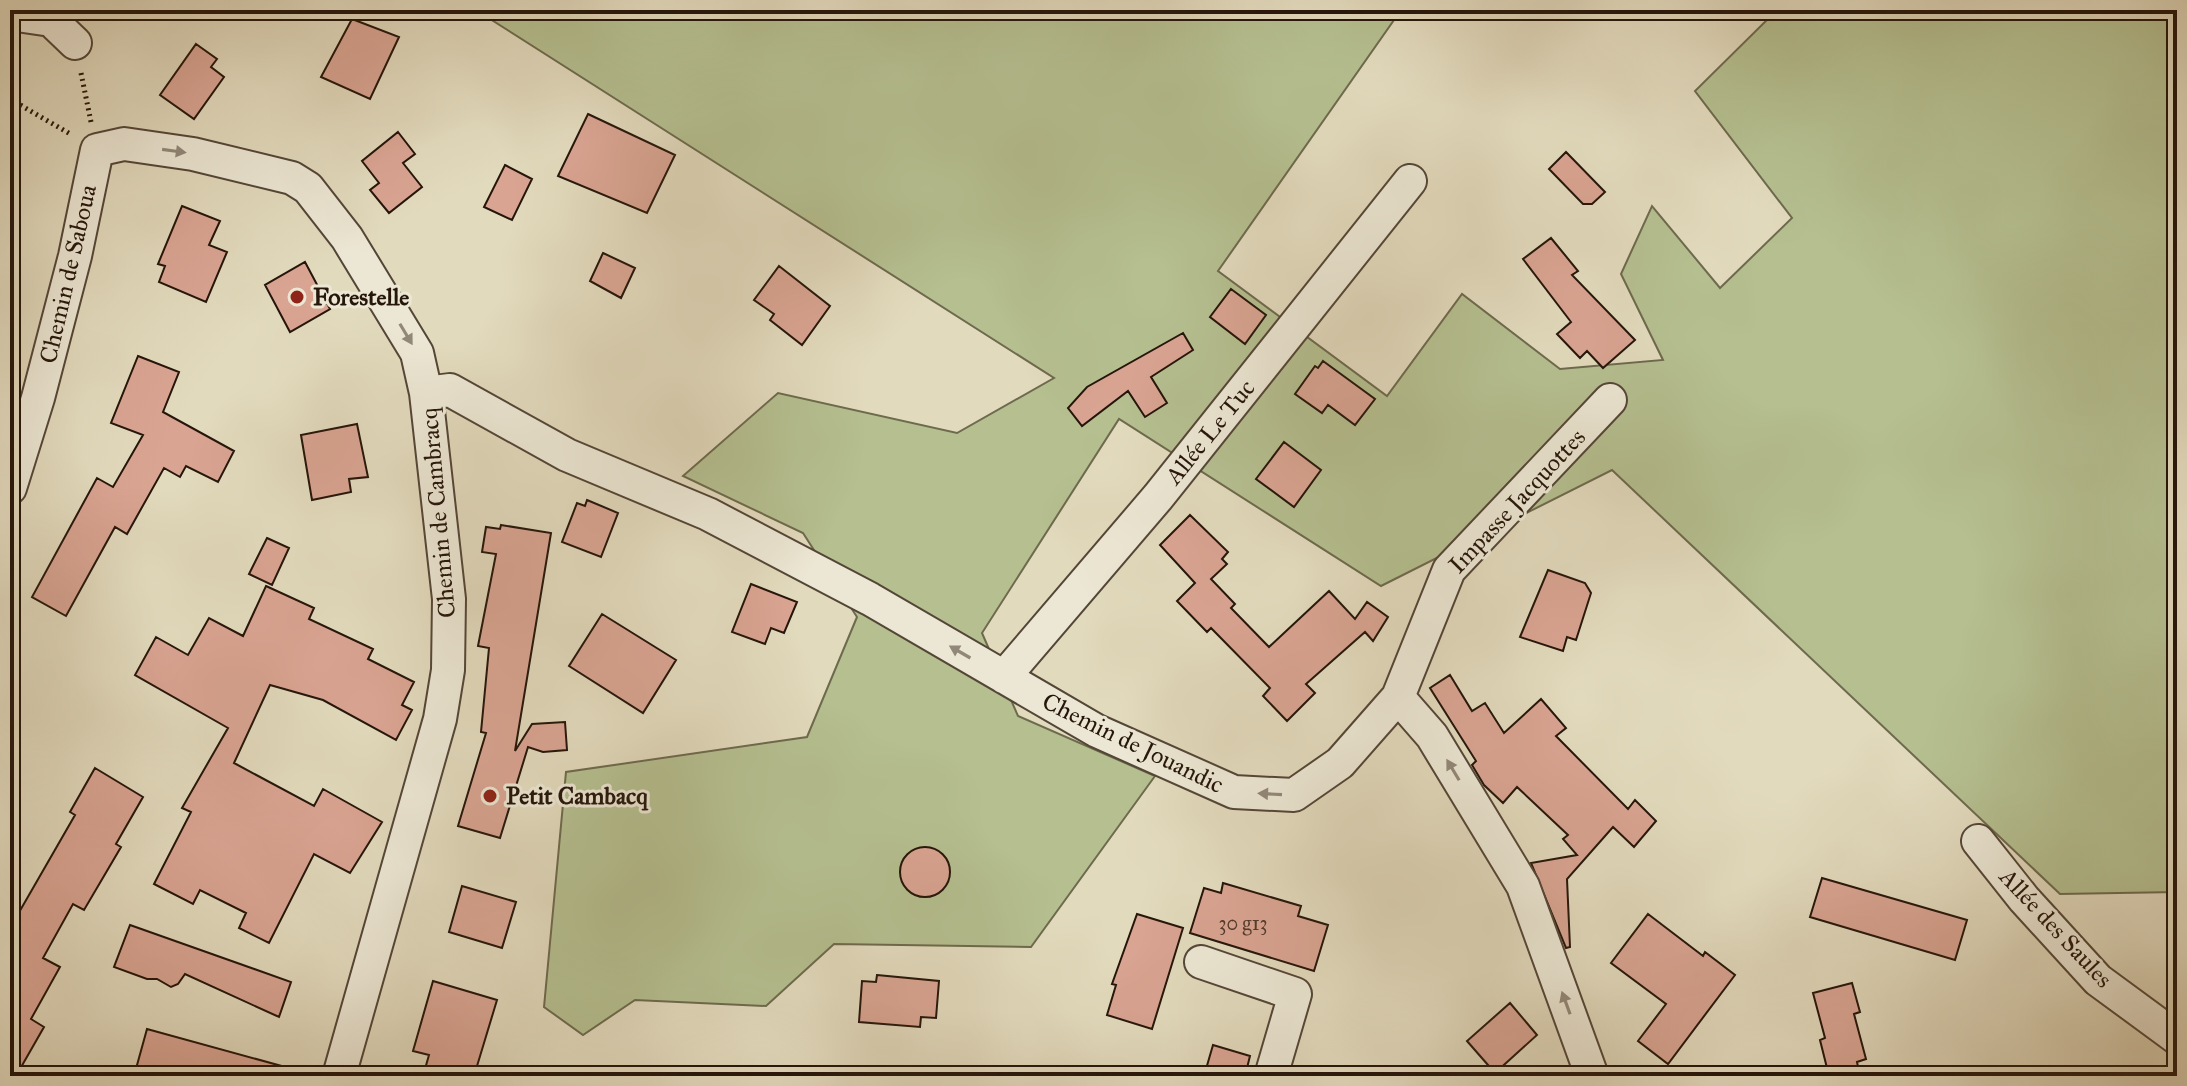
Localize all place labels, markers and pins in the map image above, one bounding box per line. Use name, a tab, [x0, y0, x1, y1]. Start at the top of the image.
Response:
place label: Forestelle	[313, 282, 409, 312]
marker: Forestelle	[288, 288, 306, 306]
place label: Petit Cambacq	[506, 781, 649, 811]
marker: Petit Cambacq	[481, 787, 499, 805]

